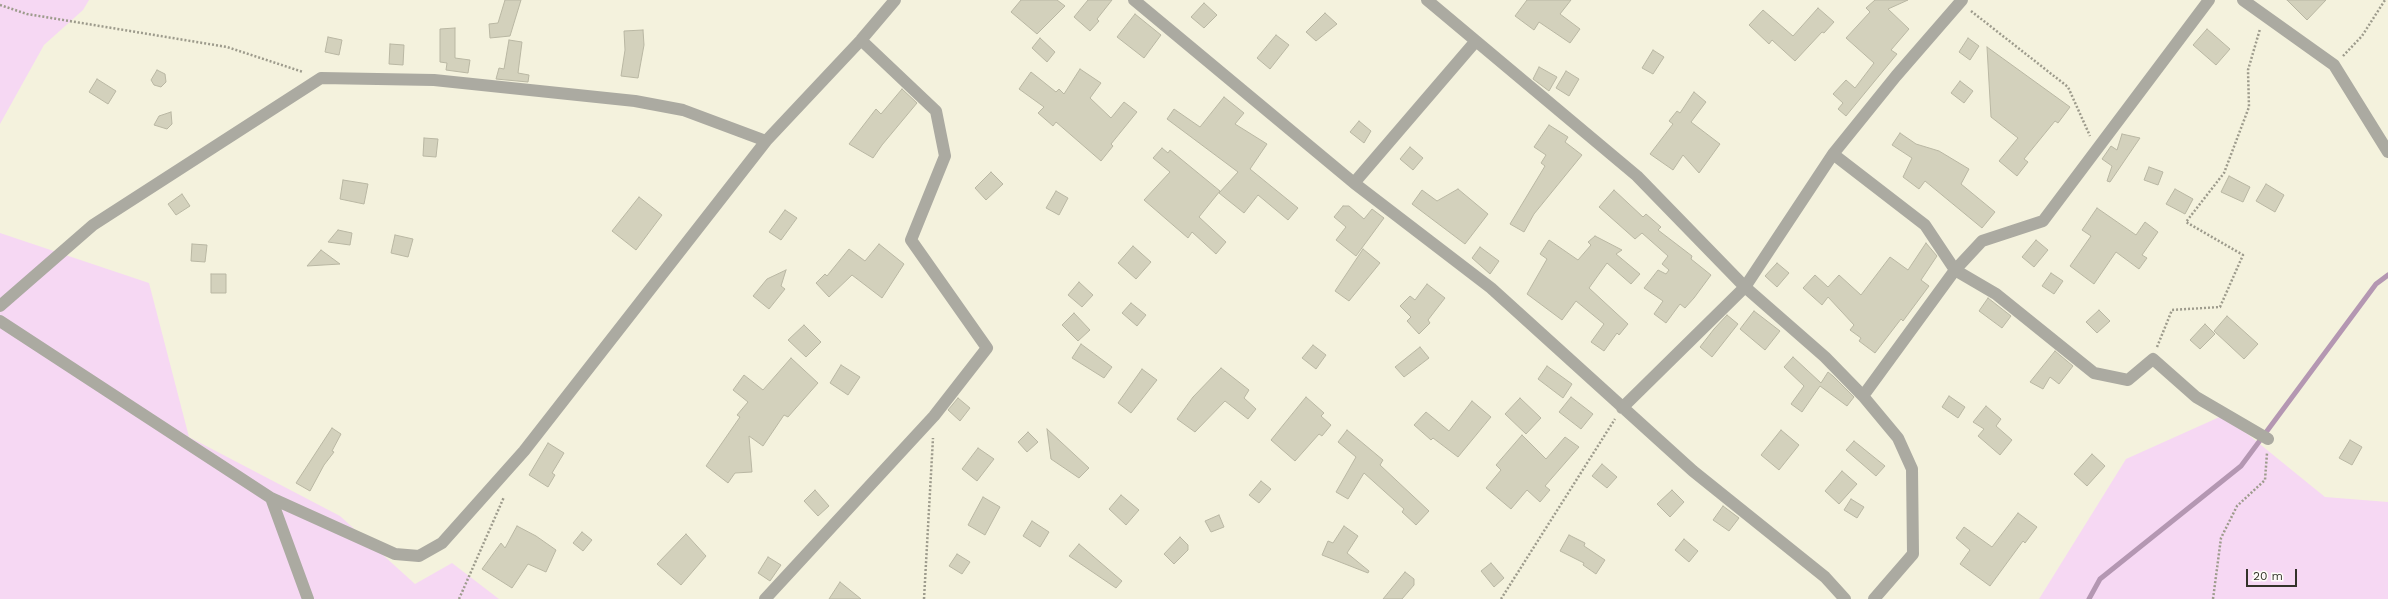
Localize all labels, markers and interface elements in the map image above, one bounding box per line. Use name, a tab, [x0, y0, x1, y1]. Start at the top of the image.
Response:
scale bar	[2248, 561, 2299, 587]
text: 20 m	[2253, 569, 2283, 583]

